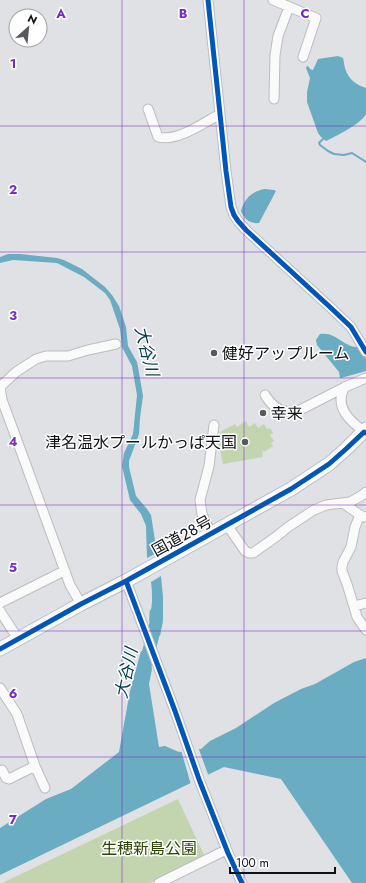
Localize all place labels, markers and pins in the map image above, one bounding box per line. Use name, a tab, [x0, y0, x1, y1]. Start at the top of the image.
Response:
place label: 健好アップルーム	[222, 342, 350, 365]
marker: 健好アップルーム	[209, 348, 219, 358]
place label: 幸来	[271, 402, 303, 425]
marker: 幸来	[258, 408, 268, 418]
place label: 津名温水プールかっぱ天国	[45, 431, 237, 454]
marker: 津名温水プールかっぱ天国	[240, 437, 250, 447]

